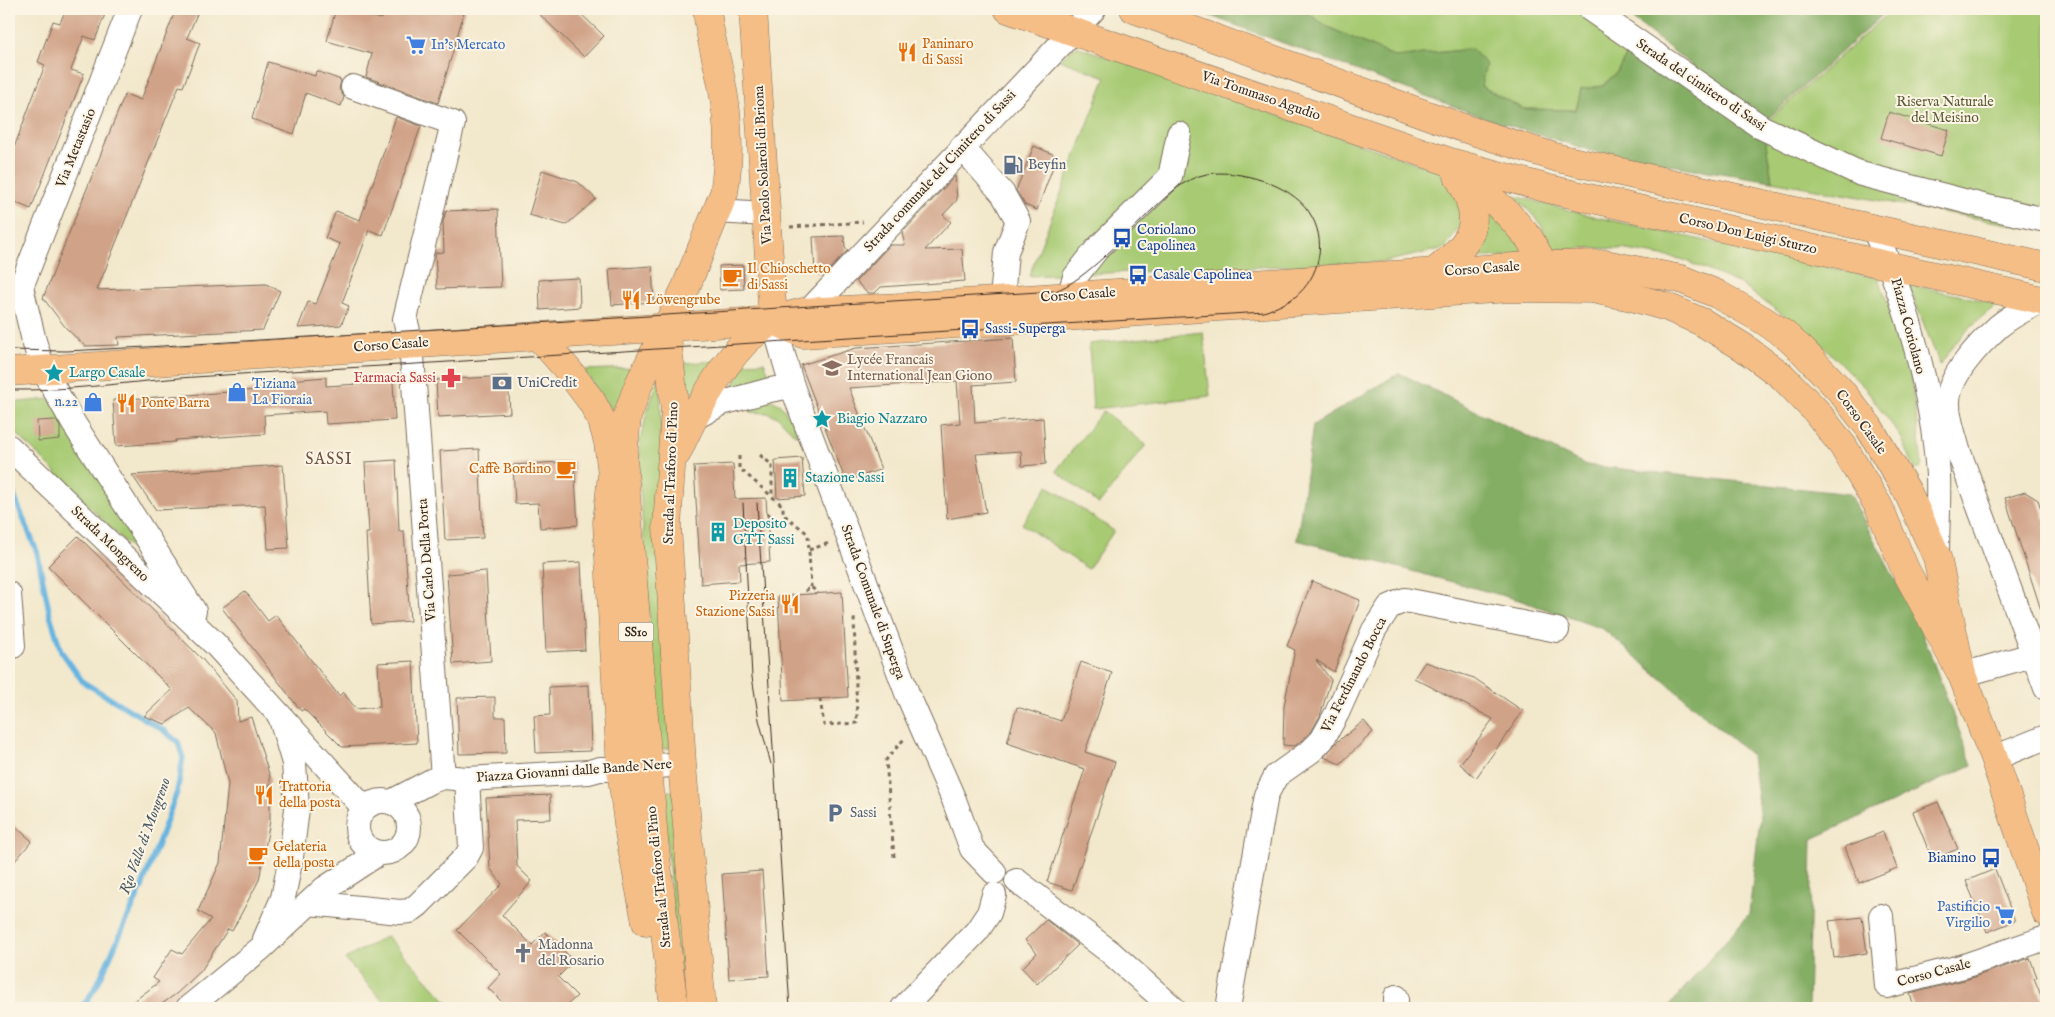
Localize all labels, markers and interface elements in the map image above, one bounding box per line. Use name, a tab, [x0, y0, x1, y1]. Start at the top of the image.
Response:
supermarket icon: In's Mercato	[405, 34, 427, 56]
place label: Paninaro di Sassi	[922, 35, 974, 69]
street label: Strada del cimitero di Sassi	[1633, 35, 1770, 135]
place label: In's Mercato	[431, 36, 506, 54]
restaurant icon: Paninaro di Sassi	[896, 41, 918, 63]
street label: Via Tommaso Agudio	[1198, 67, 1323, 125]
street label: Via Paolo Solaroli di Briona	[750, 84, 776, 246]
street label: Strada comunale del Cimitero di Sassi	[860, 86, 1020, 256]
park label: Riserva Naturale del Meisino	[1896, 93, 1994, 127]
street label: Via Metastasio	[52, 105, 100, 191]
fuel station icon: Beyfin	[1002, 154, 1024, 176]
place label: Beyfin	[1028, 156, 1067, 174]
street label: Corso Don Luigi Sturzo	[1677, 209, 1819, 259]
place label: Coriolano Capolinea	[1137, 221, 1197, 255]
bus stop icon: Coriolano Capolinea	[1111, 227, 1133, 249]
street label: Corso Casale	[1444, 257, 1521, 281]
place label: Il Chioschetto di Sassi	[747, 260, 831, 294]
bus stop icon: Casale Capolinea	[1127, 264, 1149, 286]
cafe icon: Il Chioschetto di Sassi	[721, 266, 743, 288]
place label: Casale Capolinea	[1153, 266, 1253, 284]
street label: Piazza Coriolano	[1887, 276, 1930, 376]
street label: Corso Casale	[1040, 283, 1117, 307]
restaurant icon: Löwengrube	[620, 289, 642, 311]
place label: Löwengrube	[646, 291, 721, 309]
bus stop icon: Sassi-Superga	[959, 318, 981, 340]
place label: Sassi-Superga	[985, 320, 1067, 338]
street label: Corso Casale	[353, 333, 430, 357]
place label: Lycée Francais International Jean Giono	[847, 351, 993, 385]
school or university icon: Lycée Francais International Jean Giono	[821, 357, 843, 379]
place icon: Largo Casale	[43, 362, 65, 384]
place label: Largo Casale	[69, 364, 146, 382]
pharmacy icon: Farmacia Sassi	[440, 367, 462, 389]
place label: Farmacia Sassi	[354, 369, 436, 387]
bank icon: UniCredit	[491, 372, 513, 394]
place label: UniCredit	[517, 374, 577, 392]
place label: Tiziana La Fioraia	[252, 375, 313, 409]
shop icon: Tiziana La Fioraia	[226, 381, 248, 403]
street label: Corso Casale	[1832, 386, 1891, 458]
shop icon: n.22	[82, 391, 104, 413]
restaurant icon: Ponte Barra	[115, 392, 137, 414]
place label: n.22	[54, 393, 78, 411]
place label: Ponte Barra	[141, 394, 211, 412]
street label: Strada al Traforo di Pino	[660, 401, 682, 544]
place icon: Biagio Nazzaro	[811, 408, 833, 430]
place label: Biagio Nazzaro	[837, 410, 928, 428]
district label: SASSI	[305, 450, 353, 470]
cafe icon: Caffè Bordino	[555, 458, 577, 480]
place label: Caffè Bordino	[469, 460, 551, 478]
building icon: Stazione Sassi	[779, 467, 801, 489]
place label: Stazione Sassi	[805, 469, 885, 487]
street label: Via Carlo Della Porta	[414, 497, 440, 623]
street label: Strada Mongreno	[67, 502, 153, 586]
place label: Deposito GTT Sassi	[733, 515, 795, 549]
building icon: Deposito GTT Sassi	[707, 521, 729, 543]
street label: Strada Comunale di Superga	[837, 522, 910, 683]
place label: Pizzeria Stazione Sassi	[696, 587, 776, 621]
restaurant icon: Pizzeria Stazione Sassi	[779, 593, 801, 615]
street label: Via Ferdinando Bocca	[1317, 613, 1391, 737]
road number: SS10	[618, 622, 654, 642]
street label: Piazza Giovanni dalle Bande Nere	[476, 755, 673, 787]
water label: Rio Valle di Mongreno	[115, 775, 176, 897]
place label: Trattoria della posta	[279, 778, 342, 812]
restaurant icon: Trattoria della posta	[253, 784, 275, 806]
parking icon: Sassi	[824, 802, 846, 824]
place label: Sassi	[850, 804, 877, 822]
street label: Strada al Traforo di Pino	[643, 805, 675, 949]
place label: Gelateria della posta	[273, 838, 336, 872]
cafe icon: Gelateria della posta	[247, 844, 269, 866]
bus stop icon: Biamino	[1980, 847, 2002, 869]
place label: Biamino	[1927, 849, 1976, 867]
place label: Pastificio Virgilio	[1937, 898, 1990, 932]
supermarket icon: Pastificio Virgilio	[1994, 904, 2016, 926]
place label: Madonna del Rosario	[538, 936, 605, 970]
church icon: Madonna del Rosario	[512, 942, 534, 964]
street label: Corso Casale	[1895, 954, 1973, 991]

